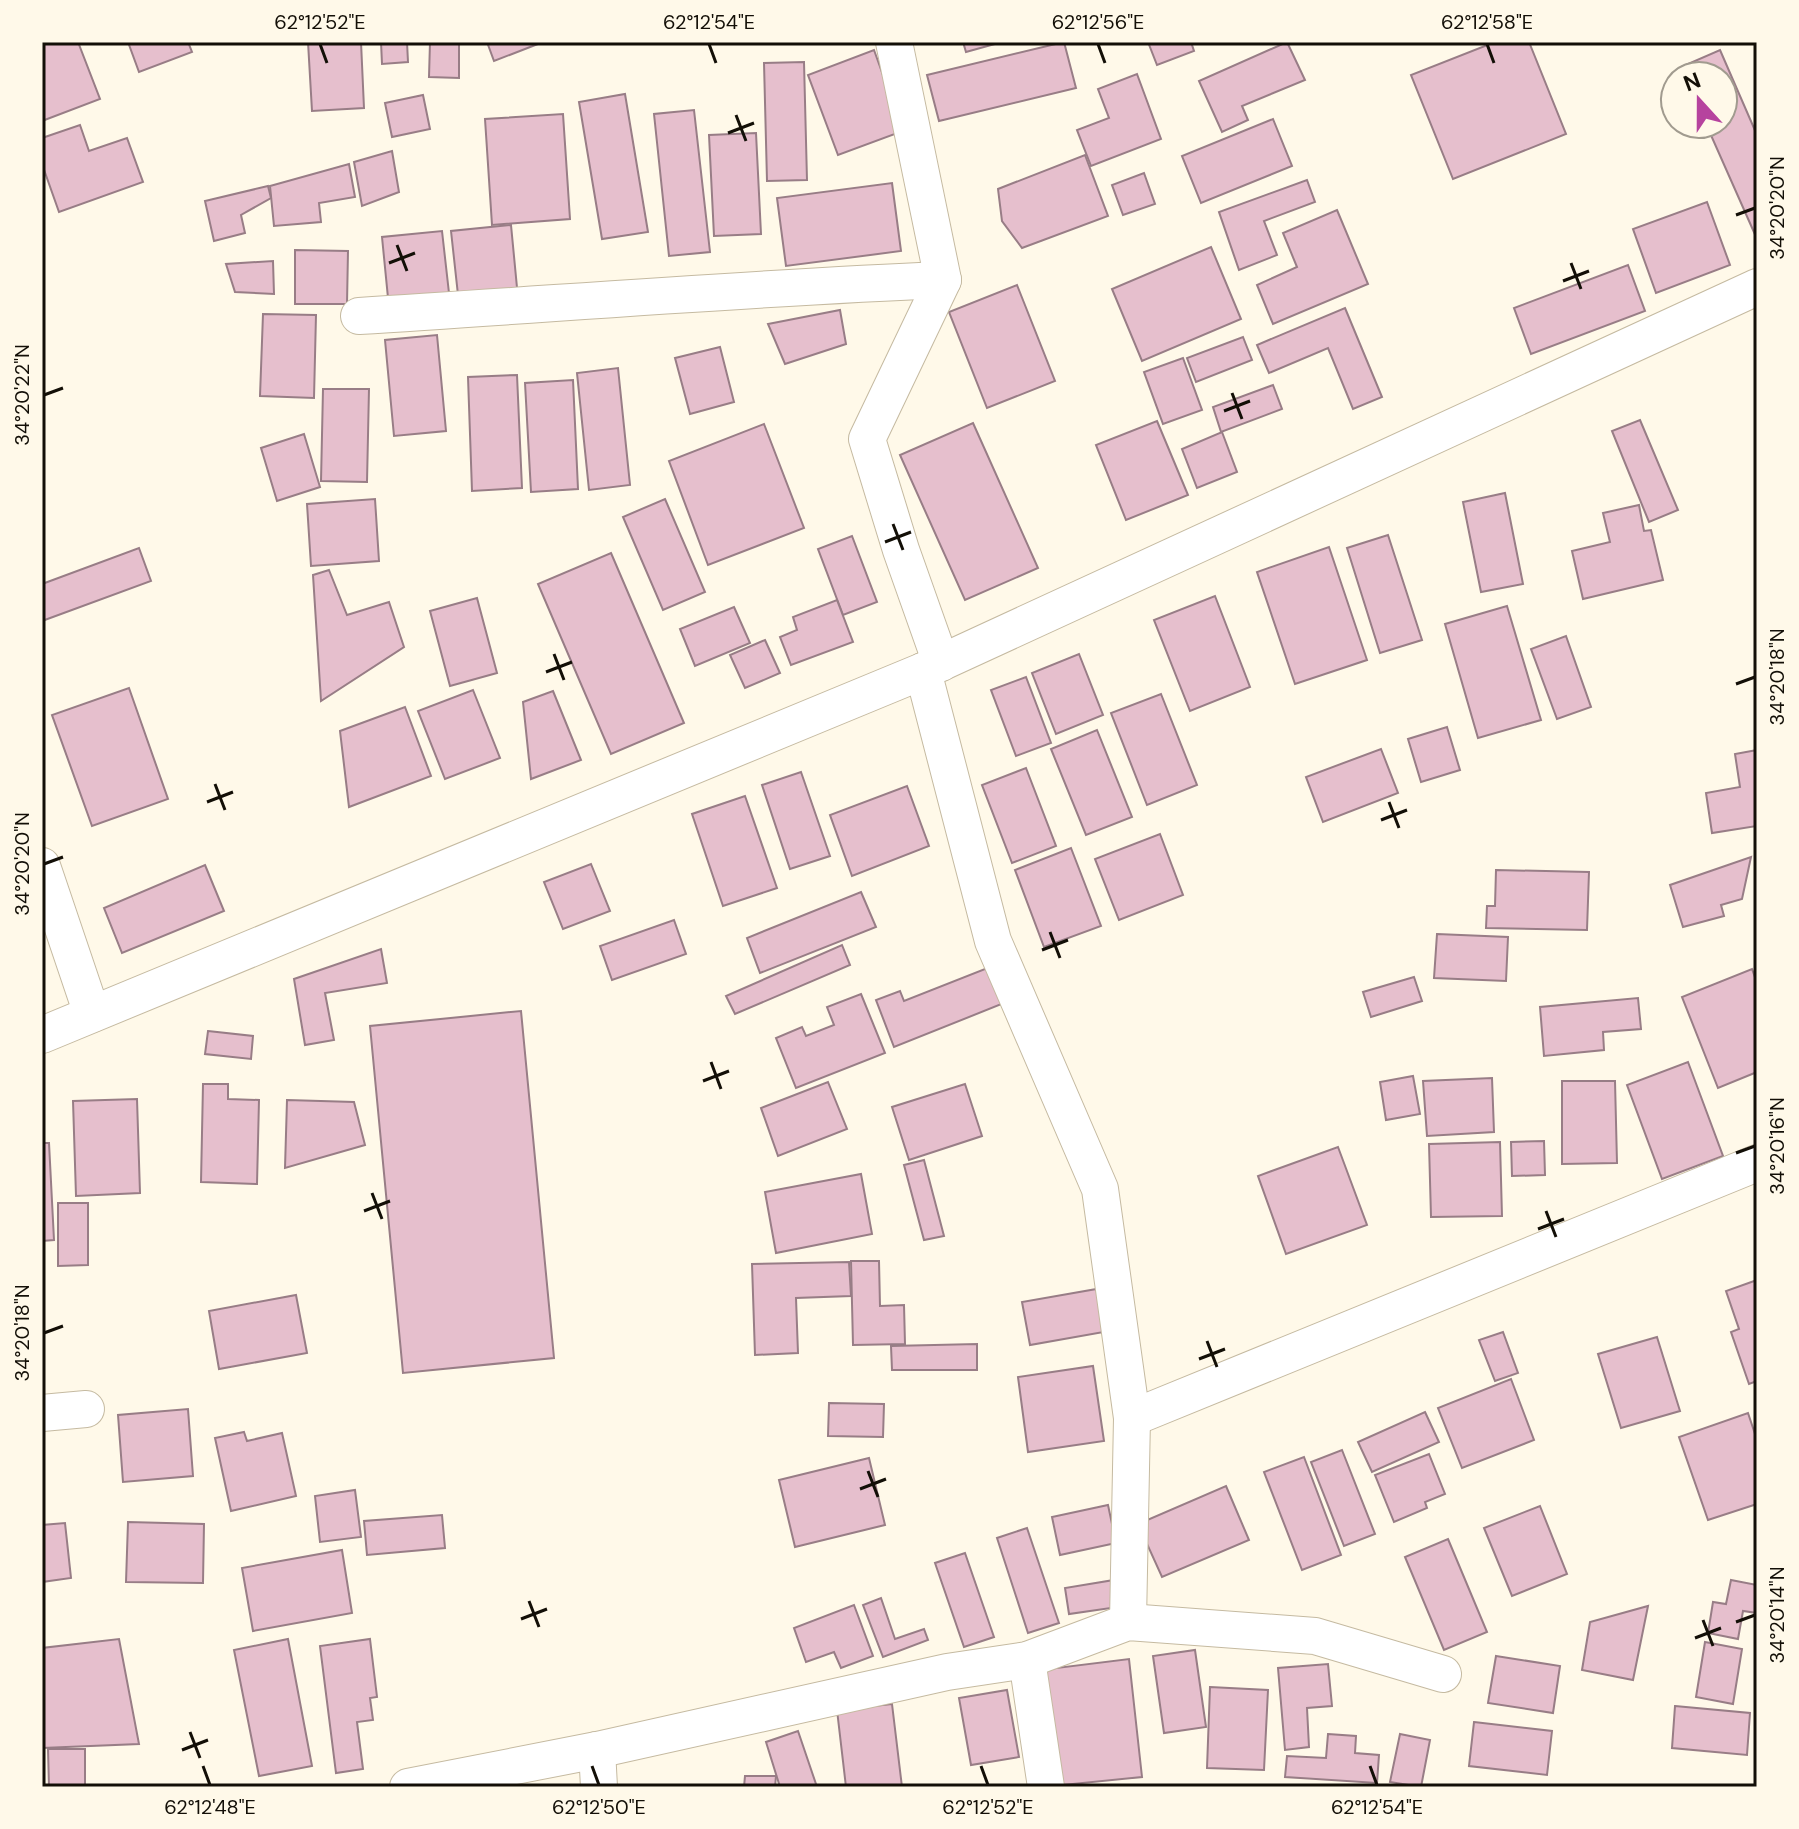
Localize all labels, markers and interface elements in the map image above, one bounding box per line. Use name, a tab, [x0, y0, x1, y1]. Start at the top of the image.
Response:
text: 62°12'52"E	[274, 9, 366, 35]
text: 62°12'54"E	[663, 9, 755, 35]
text: 62°12'56"E	[1052, 9, 1144, 35]
text: 62°12'58"E	[1441, 9, 1533, 35]
north arrow	[1659, 60, 1739, 140]
text: N	[1679, 65, 1705, 98]
text: 34°20'20"N	[1764, 156, 1790, 260]
text: 34°20'22"N	[9, 344, 35, 446]
text: 34°20'18"N	[1764, 628, 1790, 726]
text: 34°20'20"N	[9, 812, 35, 916]
text: 34°20'16"N	[1764, 1097, 1790, 1195]
text: 34°20'18"N	[9, 1284, 35, 1382]
text: 34°20'14"N	[1764, 1566, 1790, 1664]
text: 62°12'48"E	[164, 1794, 256, 1820]
text: 62°12'50"E	[552, 1794, 646, 1820]
text: 62°12'52"E	[942, 1794, 1034, 1820]
text: 62°12'54"E	[1331, 1794, 1423, 1820]

